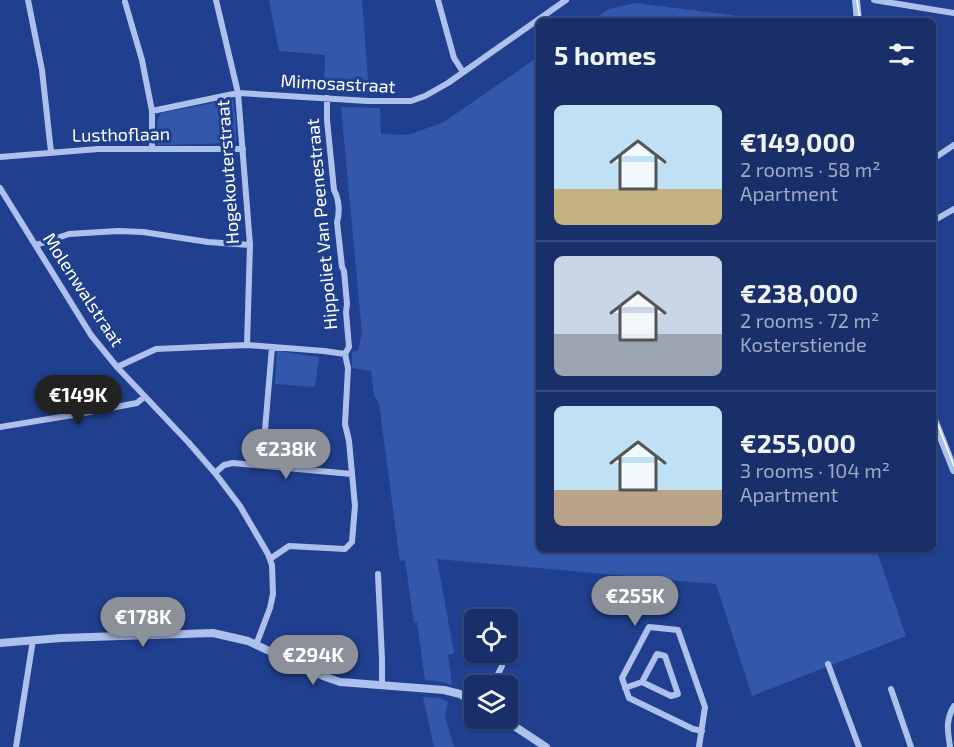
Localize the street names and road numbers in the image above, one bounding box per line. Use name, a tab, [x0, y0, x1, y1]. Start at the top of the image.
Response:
street label: Mimosastraat	[280, 69, 396, 97]
street label: Hogekouterstraat	[211, 99, 243, 245]
street label: Hippoliet Van Peenestraat	[301, 117, 341, 331]
street label: Lusthoflaan	[72, 122, 170, 146]
street label: Molenwalstraat	[39, 228, 129, 351]

